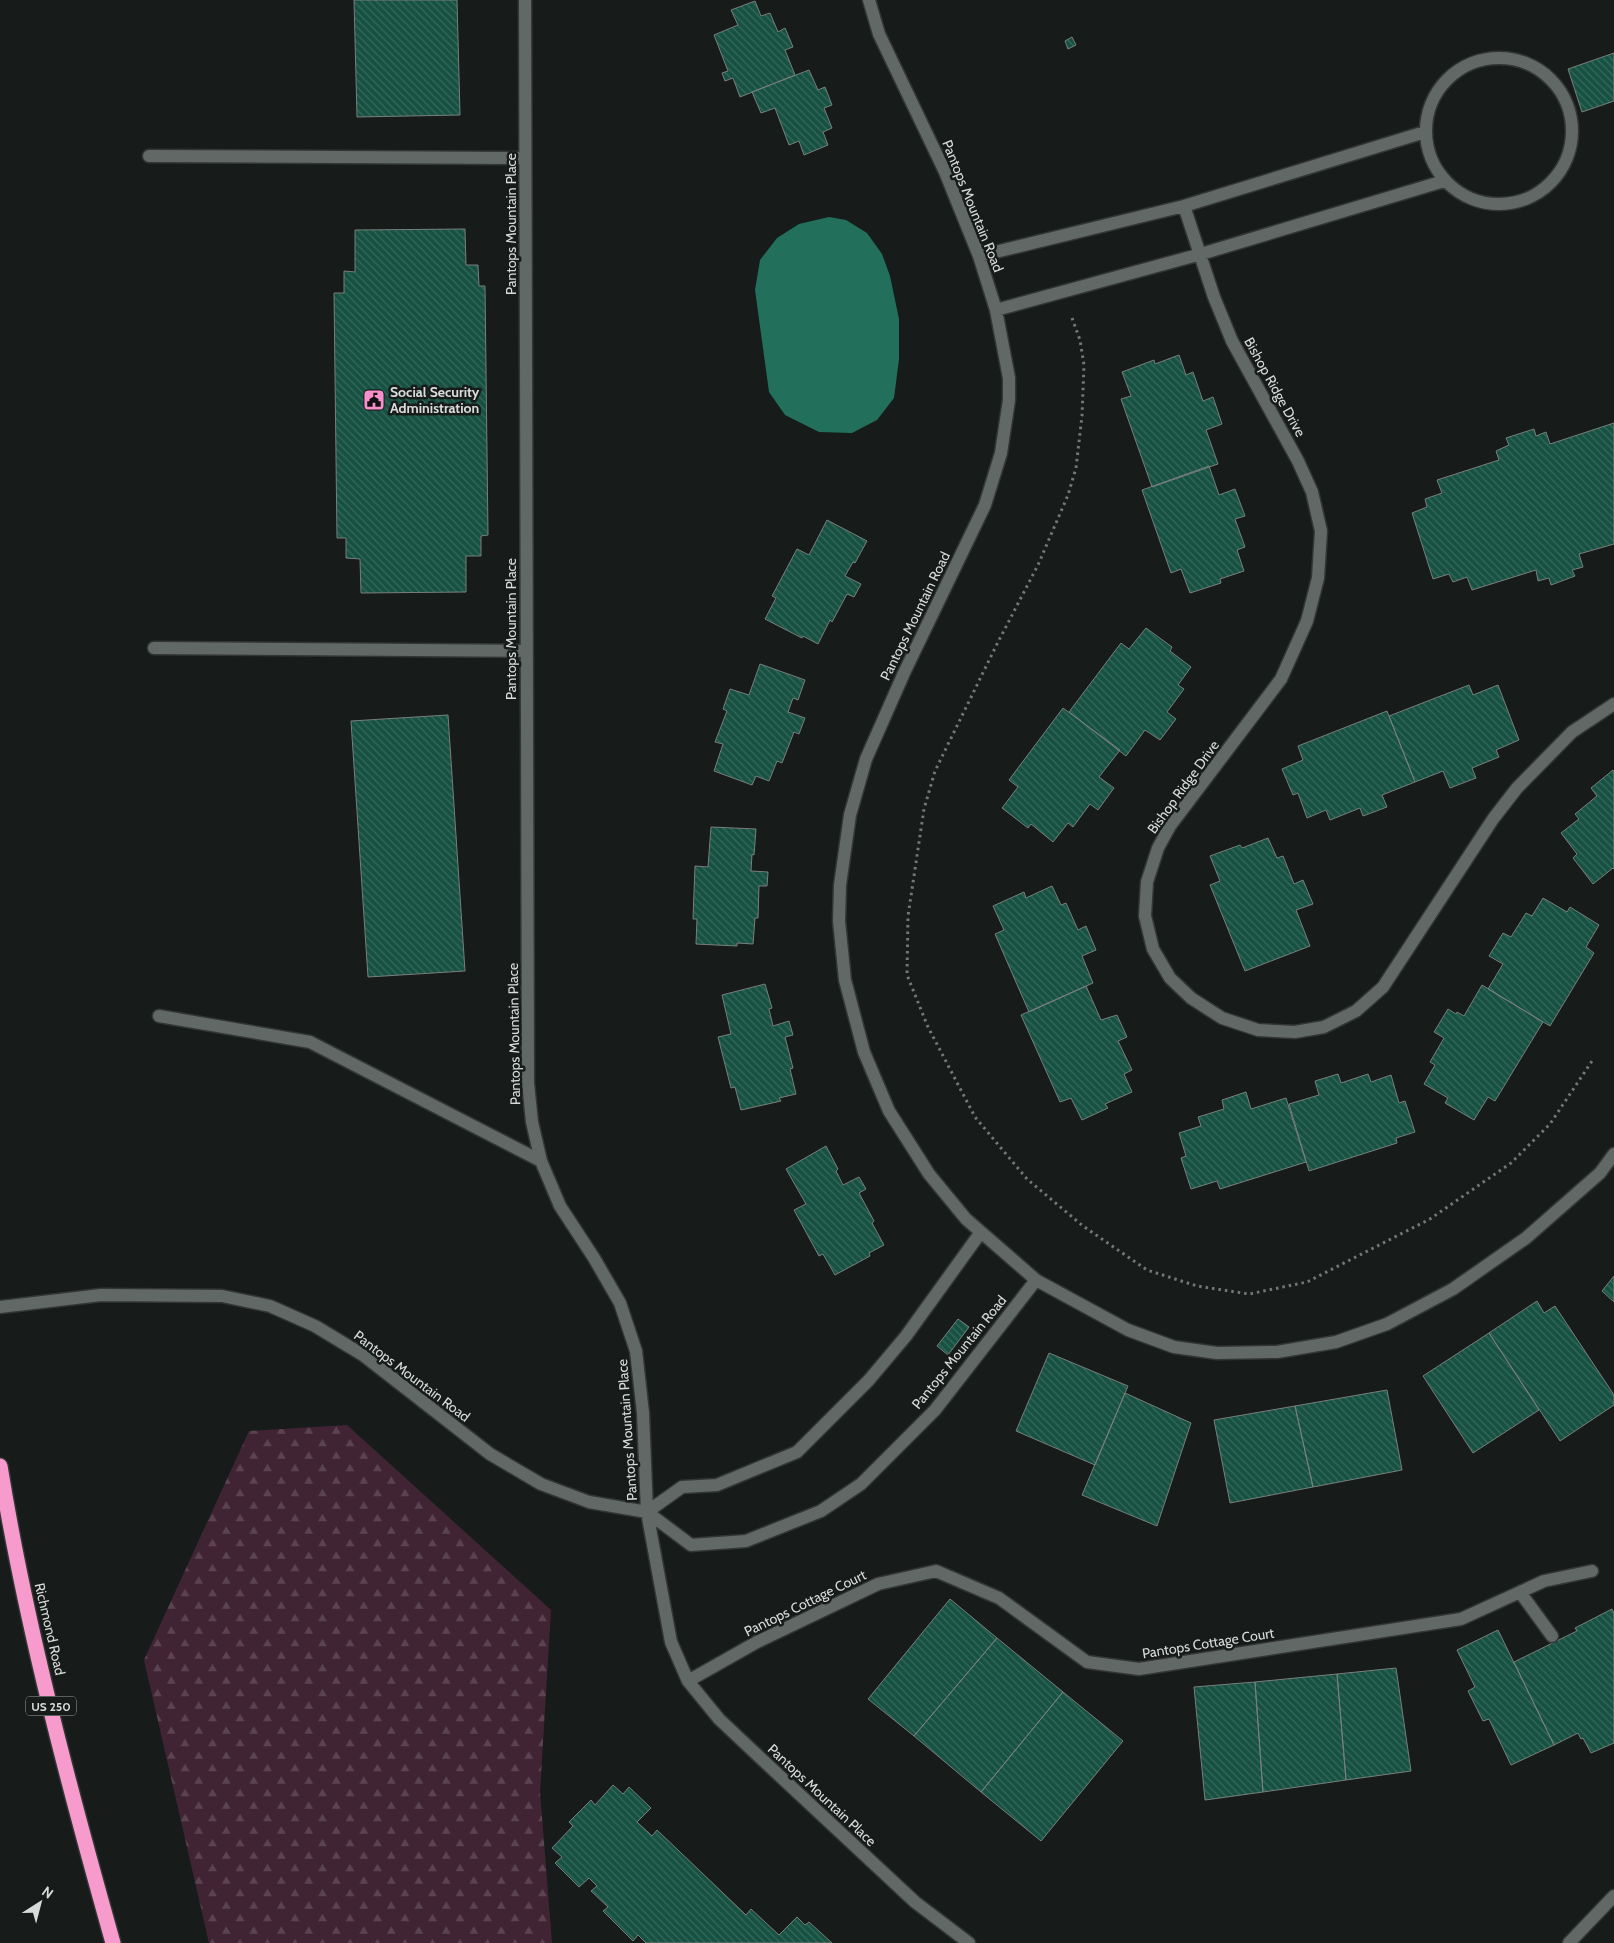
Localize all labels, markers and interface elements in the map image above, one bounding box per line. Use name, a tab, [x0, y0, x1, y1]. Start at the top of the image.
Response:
street label: Pantops Mountain Road	[938, 137, 1008, 275]
street label: Pantops Mountain Place	[502, 153, 520, 295]
street label: Bishop Ridge Drive	[1240, 334, 1310, 440]
place label: Social Security Administration	[390, 383, 480, 417]
public building icon: Social Security Administration	[362, 388, 386, 412]
street label: Pantops Mountain Road	[876, 549, 954, 683]
street label: Pantops Mountain Place	[502, 558, 520, 700]
street label: Bishop Ridge Drive	[1143, 737, 1223, 837]
street label: Pantops Mountain Place	[504, 963, 524, 1105]
street label: Pantops Mountain Road	[908, 1292, 1010, 1412]
street label: Pantops Mountain Road	[350, 1326, 474, 1426]
street label: Pantops Mountain Place	[613, 1359, 641, 1501]
street label: Pantops Cottage Court	[741, 1566, 869, 1640]
street label: Richmond Road	[31, 1581, 69, 1677]
street label: Pantops Cottage Court	[1141, 1624, 1276, 1662]
road number: US 250	[26, 1696, 76, 1715]
street label: Pantops Mountain Place	[764, 1740, 880, 1850]
north arrow	[15, 1878, 65, 1928]
text: N	[38, 1882, 57, 1903]

